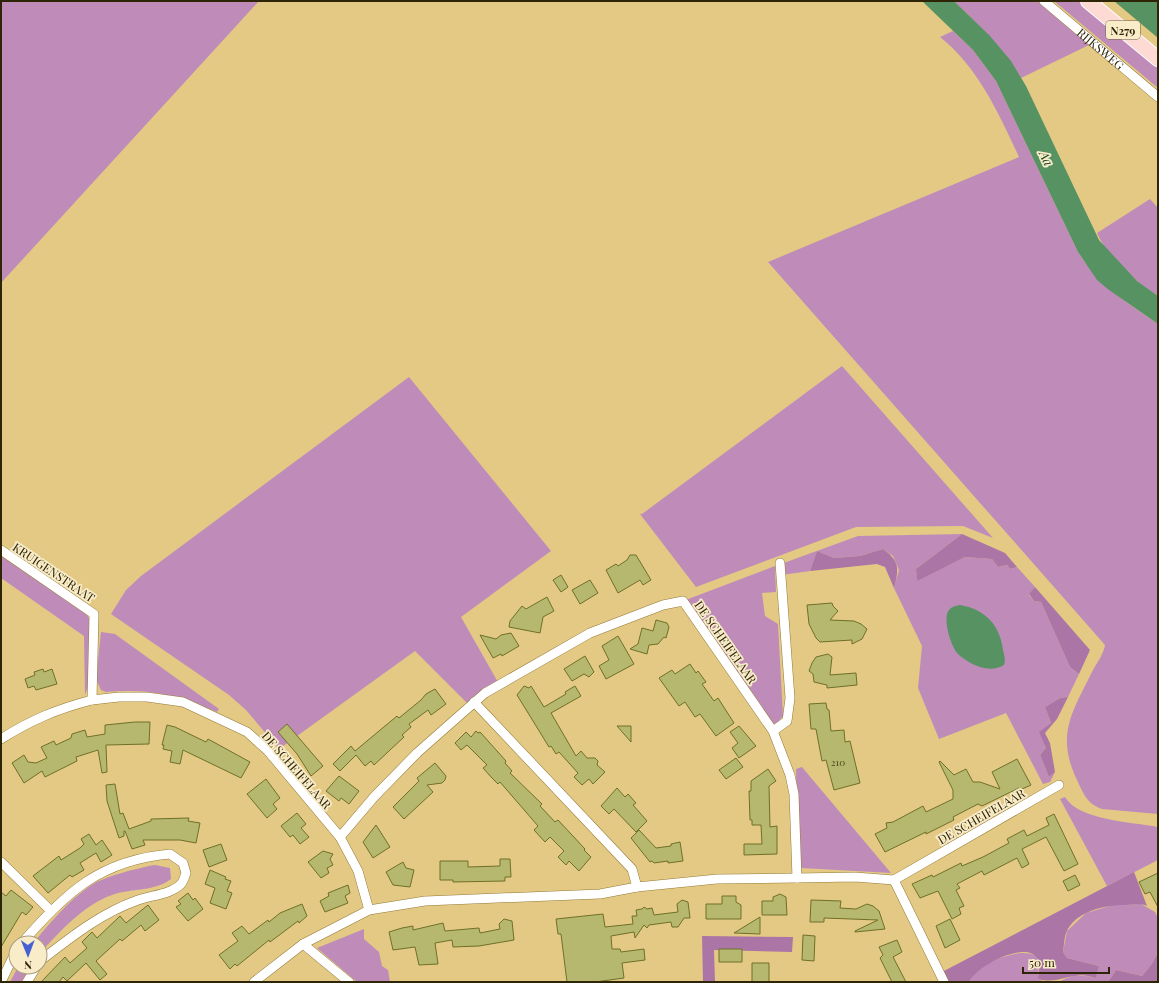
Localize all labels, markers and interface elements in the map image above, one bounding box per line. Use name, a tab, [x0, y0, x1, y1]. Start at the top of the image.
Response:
road number: N279	[1106, 21, 1140, 39]
street label: RIJKSWEG	[1074, 24, 1128, 73]
water label: Aa	[1035, 146, 1058, 169]
street label: KRUIGENSTRAAT	[10, 539, 99, 606]
street label: DE SCHEIFELAAR	[691, 597, 761, 687]
street label: DE SCHEIFELAAR	[259, 728, 335, 812]
house number: 210	[831, 755, 845, 769]
street label: DE SCHEIFELAAR	[935, 784, 1028, 847]
north arrow	[8, 935, 48, 975]
scale bar	[1023, 949, 1109, 975]
text: 50 m	[1029, 954, 1055, 970]
text: N	[24, 958, 32, 973]

